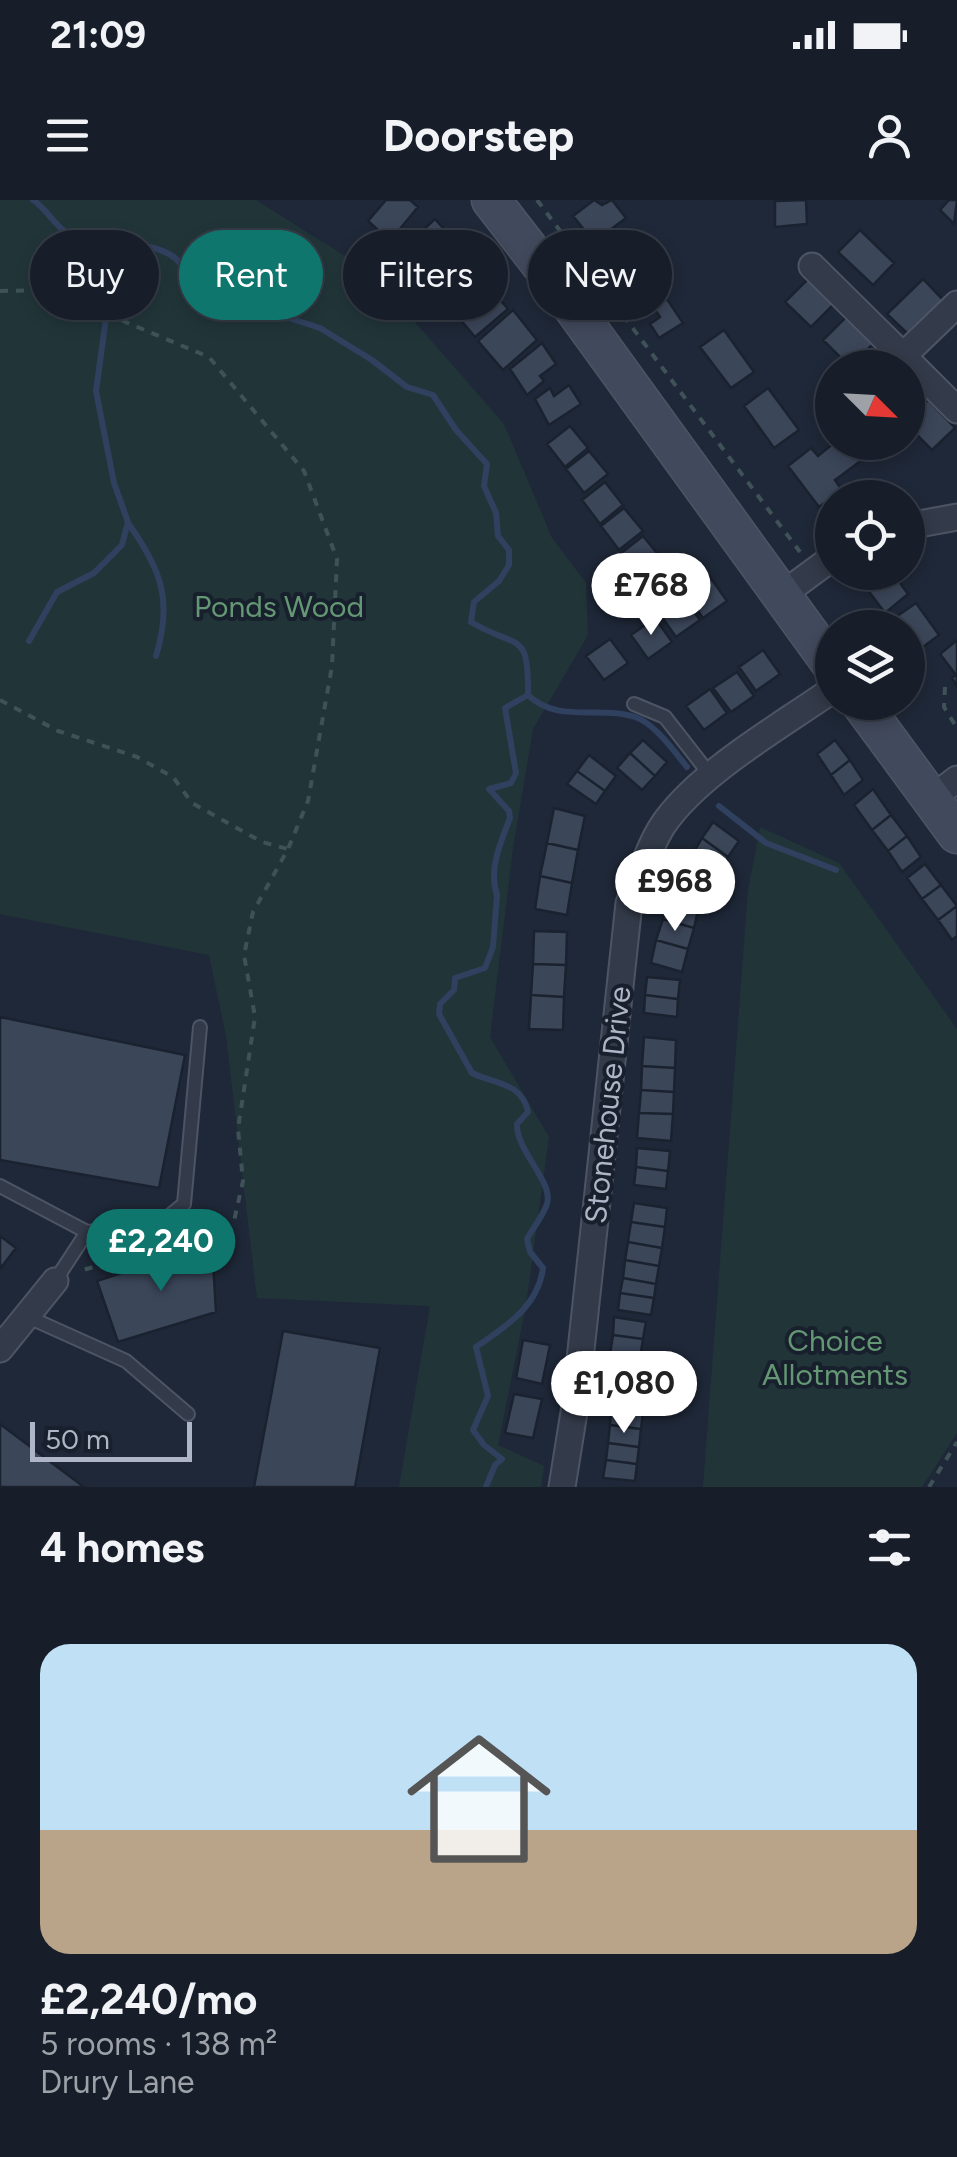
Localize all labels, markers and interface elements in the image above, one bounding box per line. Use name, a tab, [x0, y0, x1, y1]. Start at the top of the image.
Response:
text: 21:09	[50, 12, 146, 58]
icon: menu	[40, 108, 95, 163]
text: Doorstep	[383, 108, 574, 162]
icon: person	[862, 108, 917, 163]
chip: Buy	[30, 230, 159, 320]
chip: Rent	[179, 230, 323, 320]
chip: Filters	[343, 230, 508, 320]
chip: New	[528, 230, 672, 320]
north arrow	[815, 350, 925, 460]
map controls	[815, 350, 925, 720]
button: locate	[815, 480, 925, 590]
pin: £768	[592, 553, 710, 638]
text: £768	[614, 566, 688, 604]
park label: Ponds Wood	[194, 588, 364, 625]
button: layers	[815, 610, 925, 720]
pin: £968	[616, 849, 734, 934]
text: £968	[637, 862, 713, 900]
street label: Stonehouse Drive	[577, 985, 638, 1225]
pin: £2,240	[80, 1209, 242, 1294]
text: £2,240	[108, 1222, 214, 1260]
park label: Choice Allotments	[762, 1322, 908, 1393]
pin: £1,080	[543, 1351, 705, 1436]
text: £1,080	[573, 1364, 675, 1402]
scale bar	[30, 1417, 192, 1462]
text: 50 m	[45, 1422, 110, 1456]
icon: filters	[862, 1520, 917, 1575]
text: 4 homes	[40, 1522, 204, 1573]
icon: home	[389, 1709, 569, 1889]
text: £2,240/mo	[40, 1974, 257, 2025]
text: 5 rooms · 138 m²	[40, 2025, 277, 2063]
text: Drury Lane	[40, 2063, 195, 2101]

